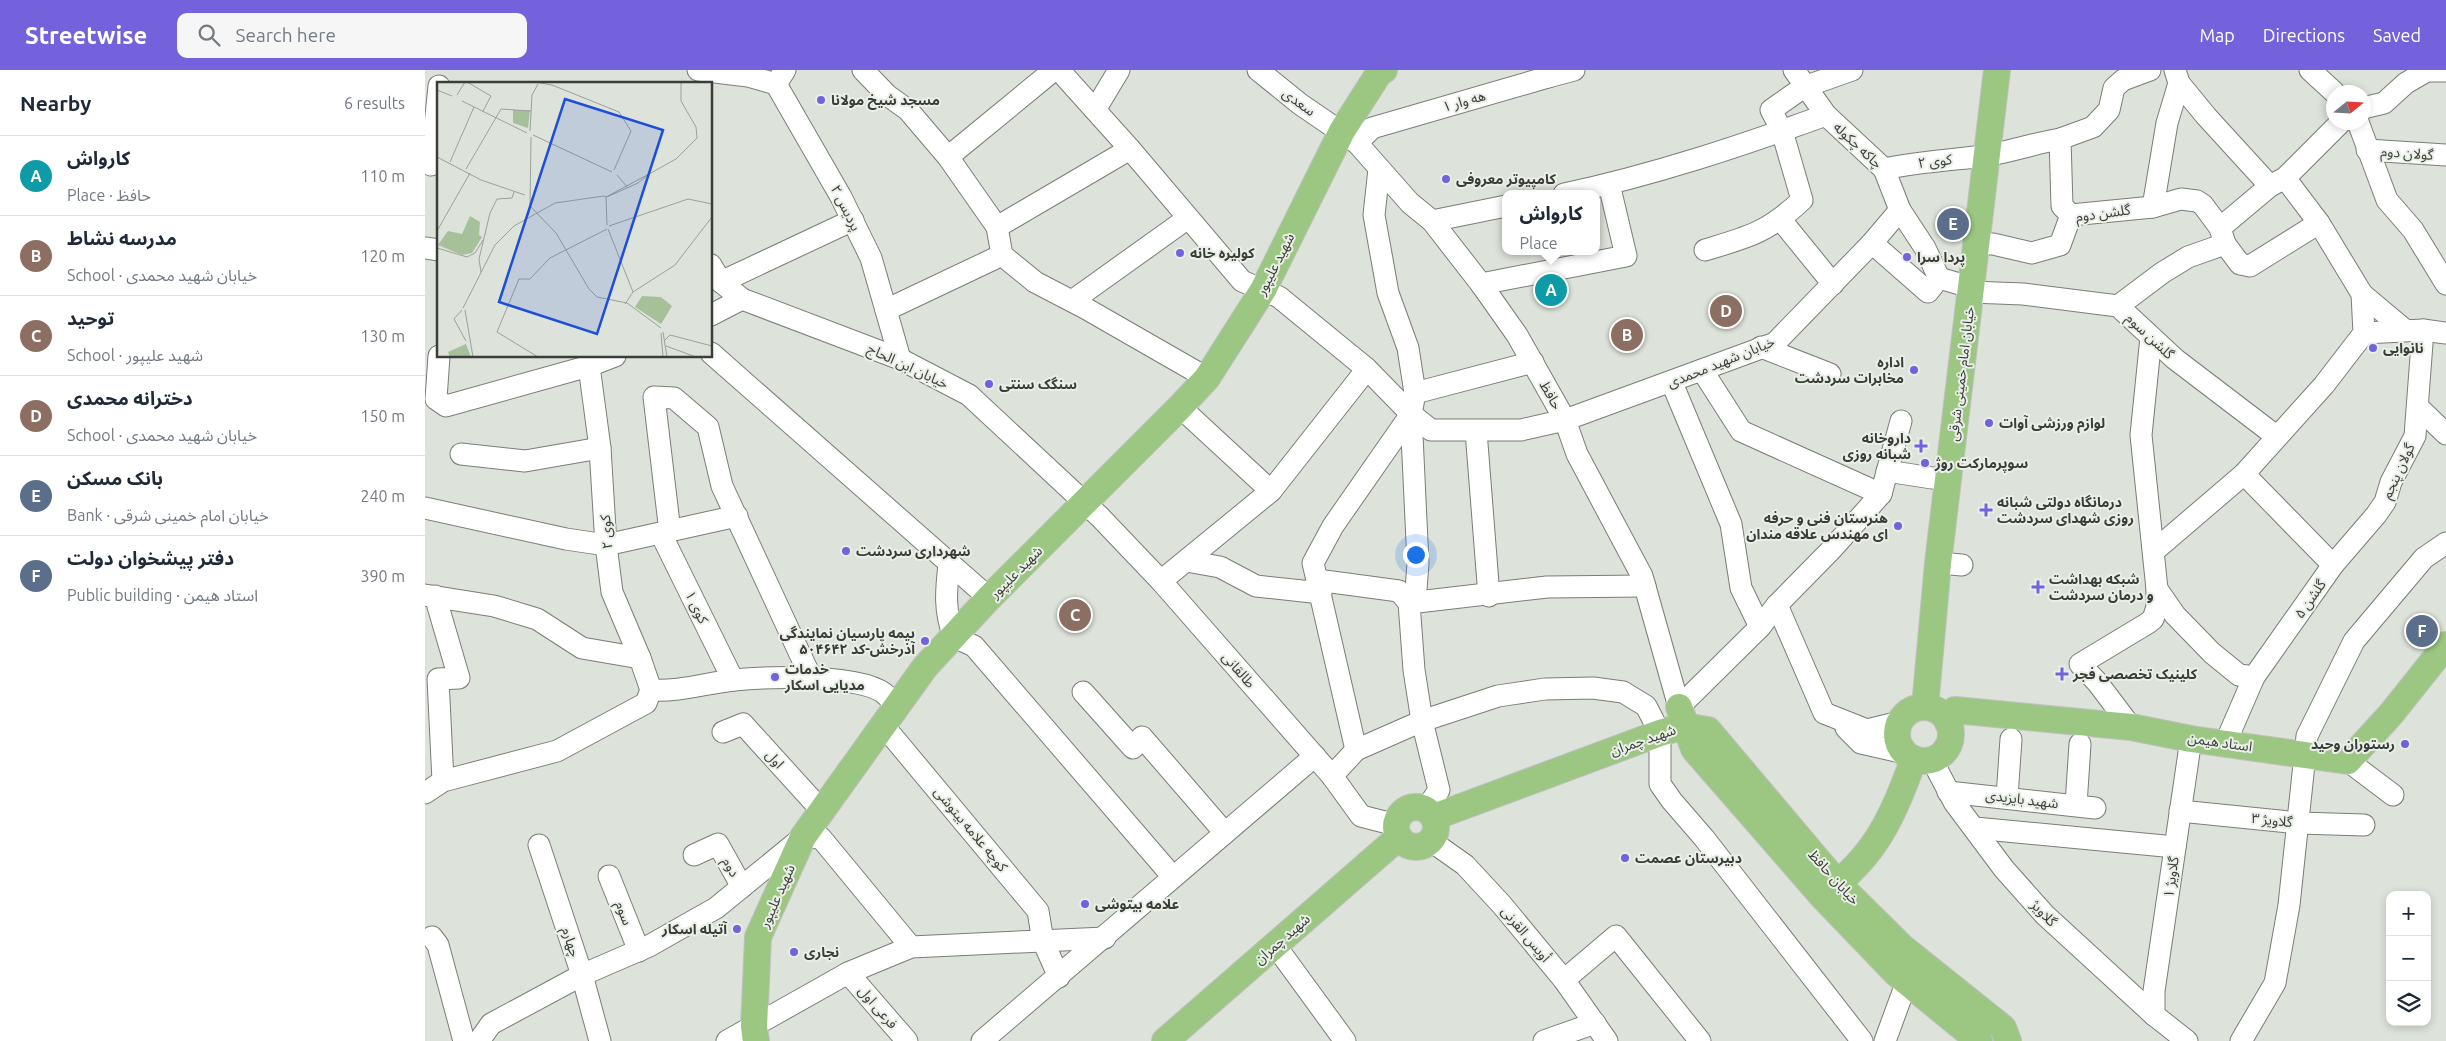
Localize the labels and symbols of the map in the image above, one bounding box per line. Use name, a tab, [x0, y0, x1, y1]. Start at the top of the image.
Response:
inset map	[437, 82, 713, 358]
street label: سعدی	[1279, 85, 1318, 120]
north arrow	[2326, 85, 2371, 130]
street label: هه وار ۱	[1441, 87, 1488, 116]
place label: مسجد شیخ مولانا	[831, 92, 940, 110]
marker: مسجد شیخ مولانا	[815, 94, 827, 106]
street label: چاکه چکوله	[1829, 119, 1886, 173]
street label: گولان دوم	[2380, 143, 2434, 166]
street label: کوی ۲	[1917, 151, 1953, 172]
place label: کامپیوتر معروفی	[1456, 171, 1556, 189]
marker: کامپیوتر معروفی	[1440, 173, 1452, 185]
street label: پردیس ۲	[826, 182, 864, 234]
street label: گلشن دوم	[2075, 201, 2132, 228]
pin: E	[1937, 205, 1969, 243]
street label: شهید علیپور	[1252, 230, 1299, 300]
place label: کولیره خانه	[1190, 245, 1255, 262]
marker: کولیره خانه	[1174, 247, 1186, 259]
place label: پردا سرا	[1917, 249, 1965, 267]
marker: پردا سرا	[1901, 251, 1913, 263]
pin: A	[1535, 271, 1567, 309]
pin: D	[1710, 292, 1742, 330]
street label: خیابان امام خمینی شرقی	[1945, 306, 1980, 443]
street label: گلشن سوم	[2121, 310, 2177, 365]
pin: B	[1611, 316, 1643, 354]
street label: خیابان شهید محمدی	[1665, 333, 1777, 392]
street label: خیابان ابن الحاج	[864, 340, 951, 394]
place label: نانوایی	[2383, 340, 2424, 356]
marker: نانوایی	[2367, 342, 2379, 354]
place label: اداره مخابرات سردشت	[1795, 354, 1904, 387]
marker: اداره مخابرات سردشت	[1908, 364, 1920, 376]
place label: سنگک سنتی	[999, 376, 1077, 392]
marker: سنگک سنتی	[983, 378, 995, 390]
street label: حافظ	[1537, 378, 1565, 412]
place label: لوازم ورزشی آوات	[1999, 415, 2105, 434]
marker: لوازم ورزشی آوات	[1983, 417, 1995, 429]
place label: داروخانه شبانه روزی	[1842, 430, 1911, 463]
marker: داروخانه شبانه روزی	[1915, 440, 1927, 452]
street label: گولان پنجم	[2378, 441, 2421, 502]
place label: سوپرمارکت روژ	[1934, 455, 2028, 473]
marker: سوپرمارکت روژ	[1919, 457, 1931, 469]
place label: درمانگاه دولتی شبانه روزی شهدای سردشت	[1997, 494, 2134, 527]
marker: درمانگاه دولتی شبانه روزی شهدای سردشت	[1979, 503, 1993, 517]
place label: هنرستان فنی و حرفه ای مهندس علاقه مندان	[1746, 510, 1888, 542]
street label: کوی ۲	[597, 514, 616, 550]
marker: هنرستان فنی و حرفه ای مهندس علاقه مندان	[1892, 520, 1904, 532]
your location	[1403, 542, 1429, 568]
place label: شهرداری سردشت	[856, 543, 970, 560]
street label: شهید علیپور	[986, 543, 1047, 604]
marker: شهرداری سردشت	[840, 545, 852, 557]
place label: شبکه بهداشت و درمان سردشت	[2049, 571, 2154, 604]
street label: گلشن ۵	[2291, 576, 2330, 622]
marker: شبکه بهداشت و درمان سردشت	[2031, 580, 2045, 594]
street label: کوی ۱	[681, 588, 712, 627]
pin: C	[1059, 596, 1091, 634]
pin: F	[2406, 612, 2438, 650]
place label: بیمه پارسیان نمایندگی آذرخش-کد ۵۰۴۶۴۲	[779, 625, 915, 658]
marker: بیمه پارسیان نمایندگی آذرخش-کد ۵۰۴۶۴۲	[919, 635, 931, 647]
street label: طالقانی	[1218, 649, 1259, 692]
place label: خدمات مدیایی اسکار	[784, 661, 865, 694]
place label: کلینیک تخصصی فجر	[2072, 666, 2198, 683]
marker: کلینیک تخصصی فجر	[2055, 667, 2069, 681]
marker: خدمات مدیایی اسکار	[769, 671, 781, 683]
street label: شهید چمران	[1608, 721, 1679, 761]
street label: استاد هیمن	[2187, 730, 2253, 755]
place label: رستوران وحید	[2311, 736, 2395, 753]
marker: رستوران وحید	[2399, 738, 2411, 750]
street label: اول	[762, 746, 787, 772]
street label: کوچه علامه بیتوشی	[929, 783, 1011, 876]
street label: شهید بایزیدی	[1984, 787, 2059, 812]
street label: گلاویژ ۳	[2250, 810, 2294, 831]
street label: خیابان حافظ	[1804, 846, 1863, 908]
place label: دبیرستان عصمت	[1635, 850, 1742, 867]
marker: دبیرستان عصمت	[1619, 852, 1631, 864]
street label: دوم	[717, 854, 743, 881]
street label: گلاویژ ۱	[2160, 855, 2183, 899]
street label: شهید علیپور	[756, 862, 800, 932]
place label: علامه بیتوشی	[1095, 896, 1180, 912]
street label: گلاویژ	[2026, 896, 2060, 930]
marker: علامه بیتوشی	[1079, 898, 1091, 910]
street label: سوم	[609, 899, 636, 928]
street label: أویس القرنی	[1497, 902, 1555, 966]
street label: شهید چمران	[1251, 911, 1314, 969]
place label: آتیله اسکار	[661, 921, 727, 938]
marker: آتیله اسکار	[731, 923, 743, 935]
street label: چهارم	[556, 925, 583, 960]
place label: نجاری	[804, 944, 839, 961]
marker: نجاری	[788, 946, 800, 958]
street label: فرعی اول	[854, 982, 901, 1032]

